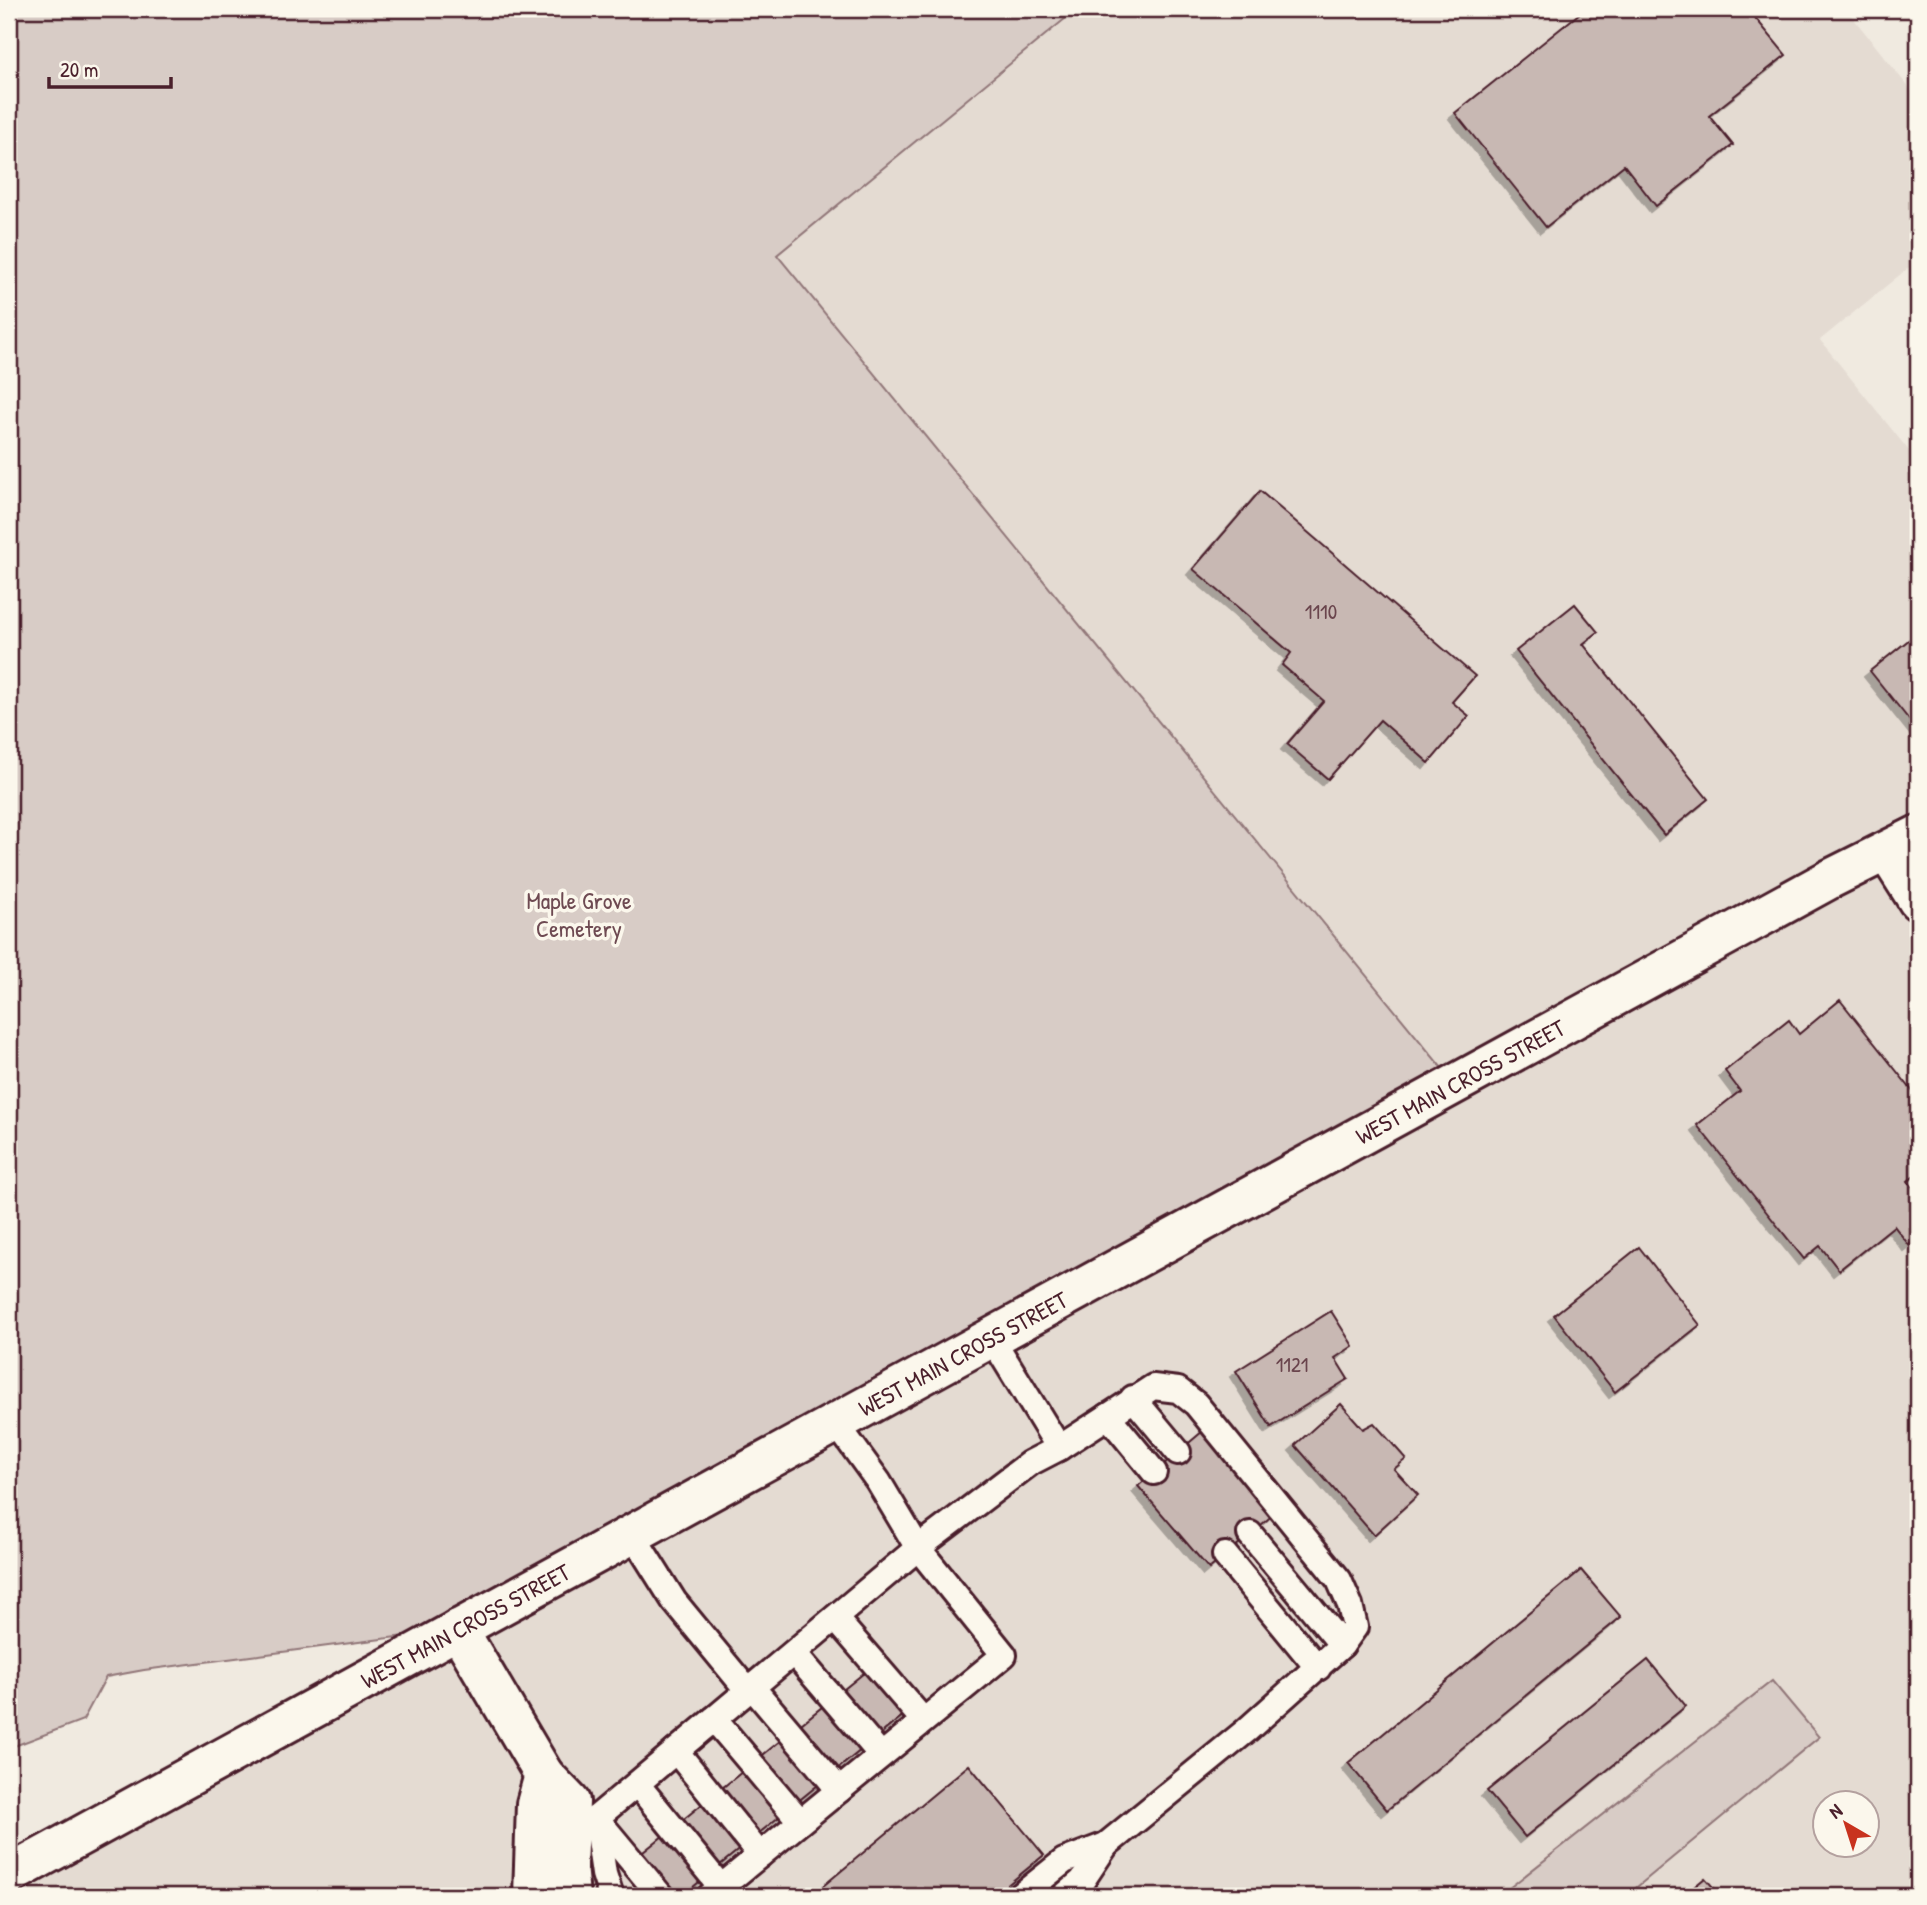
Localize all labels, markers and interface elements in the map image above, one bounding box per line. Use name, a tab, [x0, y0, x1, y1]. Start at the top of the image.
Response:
scale bar	[49, 46, 172, 90]
text: 20 m	[60, 55, 98, 84]
house number: 1110	[1305, 597, 1337, 626]
park label: Maple Grove Cemetery	[527, 884, 632, 944]
street label: WEST MAIN CROSS STREET	[1350, 1011, 1571, 1151]
street label: WEST MAIN CROSS STREET	[852, 1283, 1074, 1424]
house number: 1121	[1276, 1350, 1308, 1379]
street label: WEST MAIN CROSS STREET	[355, 1555, 576, 1696]
north arrow	[1812, 1790, 1882, 1860]
text: N	[1823, 1798, 1847, 1824]

